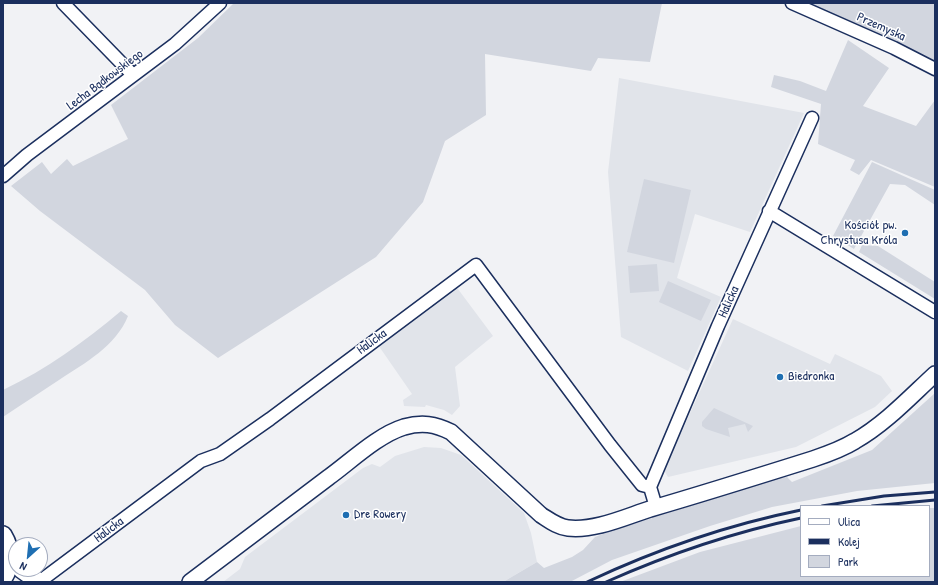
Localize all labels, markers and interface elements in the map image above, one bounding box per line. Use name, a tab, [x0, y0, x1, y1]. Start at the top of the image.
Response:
street label: Przemyska	[854, 9, 908, 45]
street label: Lecha Bądkowskiego	[64, 46, 146, 114]
place label: Kościół pw. Chrystusa Króla	[821, 218, 897, 249]
marker: Kościół pw. Chrystusa Króla	[900, 228, 910, 238]
street label: Halicka	[715, 284, 743, 320]
street label: Halicka	[354, 326, 390, 358]
place label: Biedronka	[788, 369, 834, 385]
marker: Biedronka	[775, 372, 785, 382]
legend	[800, 505, 930, 577]
place label: Dre Rowery	[354, 507, 406, 523]
marker: Dre Rowery	[341, 510, 351, 520]
text: Ulica	[838, 513, 860, 530]
street label: Halicka	[91, 514, 127, 546]
text: Kolej	[838, 533, 860, 550]
north arrow	[8, 537, 48, 577]
text: Park	[838, 553, 858, 570]
text: N	[17, 559, 29, 574]

